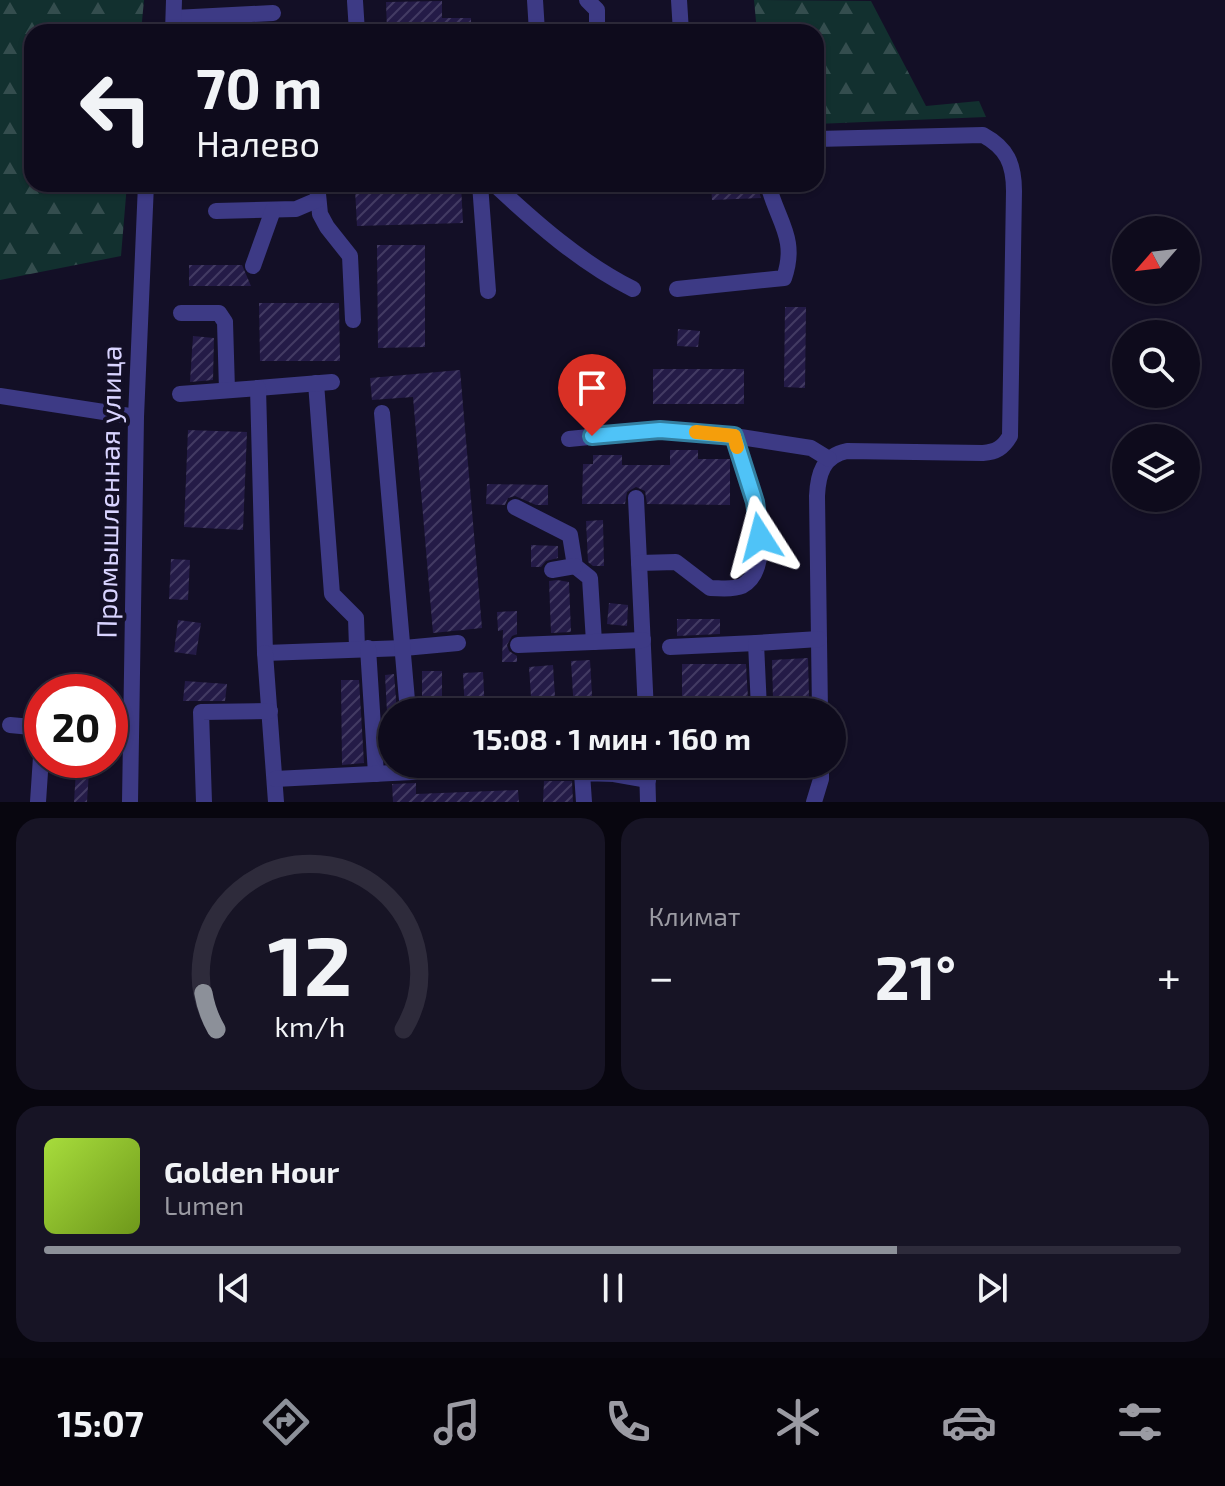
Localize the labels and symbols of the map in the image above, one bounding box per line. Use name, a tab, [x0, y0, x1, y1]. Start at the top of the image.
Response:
north arrow	[1112, 216, 1200, 304]
street label: Промышленная улица	[88, 345, 128, 639]
pin	[558, 354, 626, 436]
position arrow	[718, 495, 802, 579]
speed limit sign: 20	[24, 674, 128, 778]

